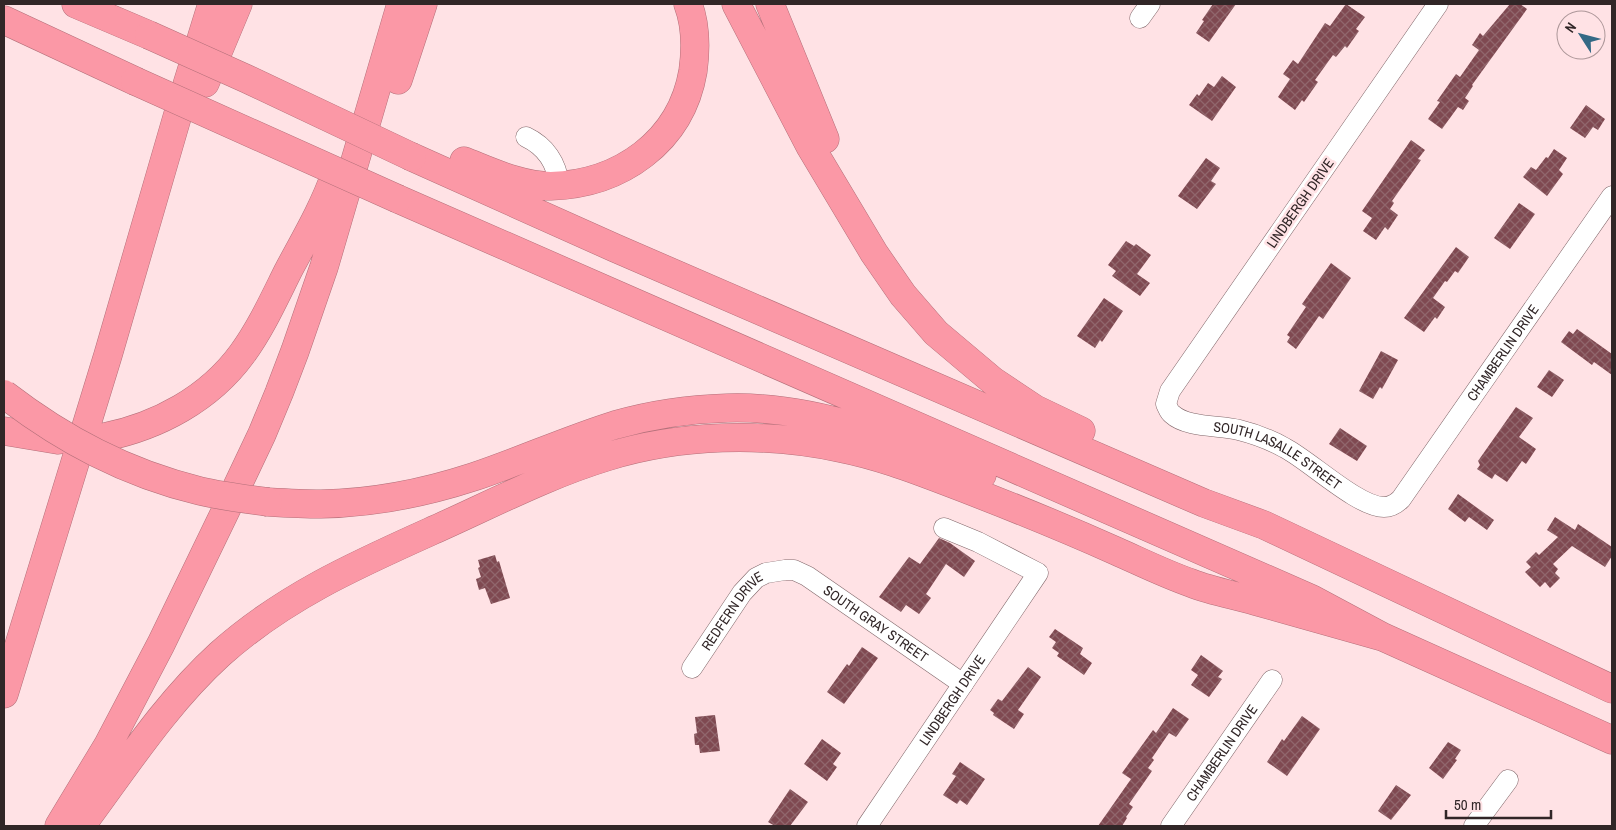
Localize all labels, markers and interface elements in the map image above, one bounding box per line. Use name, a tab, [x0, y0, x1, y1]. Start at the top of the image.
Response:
north arrow	[1556, 10, 1606, 60]
text: N	[1561, 19, 1580, 36]
street label: LINDBERGH DRIVE	[1262, 155, 1338, 251]
street label: CHAMBERLIN DRIVE	[1463, 301, 1543, 405]
street label: SOUTH LASALLE STREET	[1213, 417, 1345, 494]
street label: REDFERN DRIVE	[697, 567, 766, 654]
street label: SOUTH GRAY STREET	[820, 581, 932, 666]
street label: LINDBERGH DRIVE	[915, 651, 989, 749]
street label: CHAMBERLIN DRIVE	[1182, 701, 1261, 805]
scale bar	[1446, 788, 1551, 820]
text: 50 m	[1454, 794, 1481, 815]

